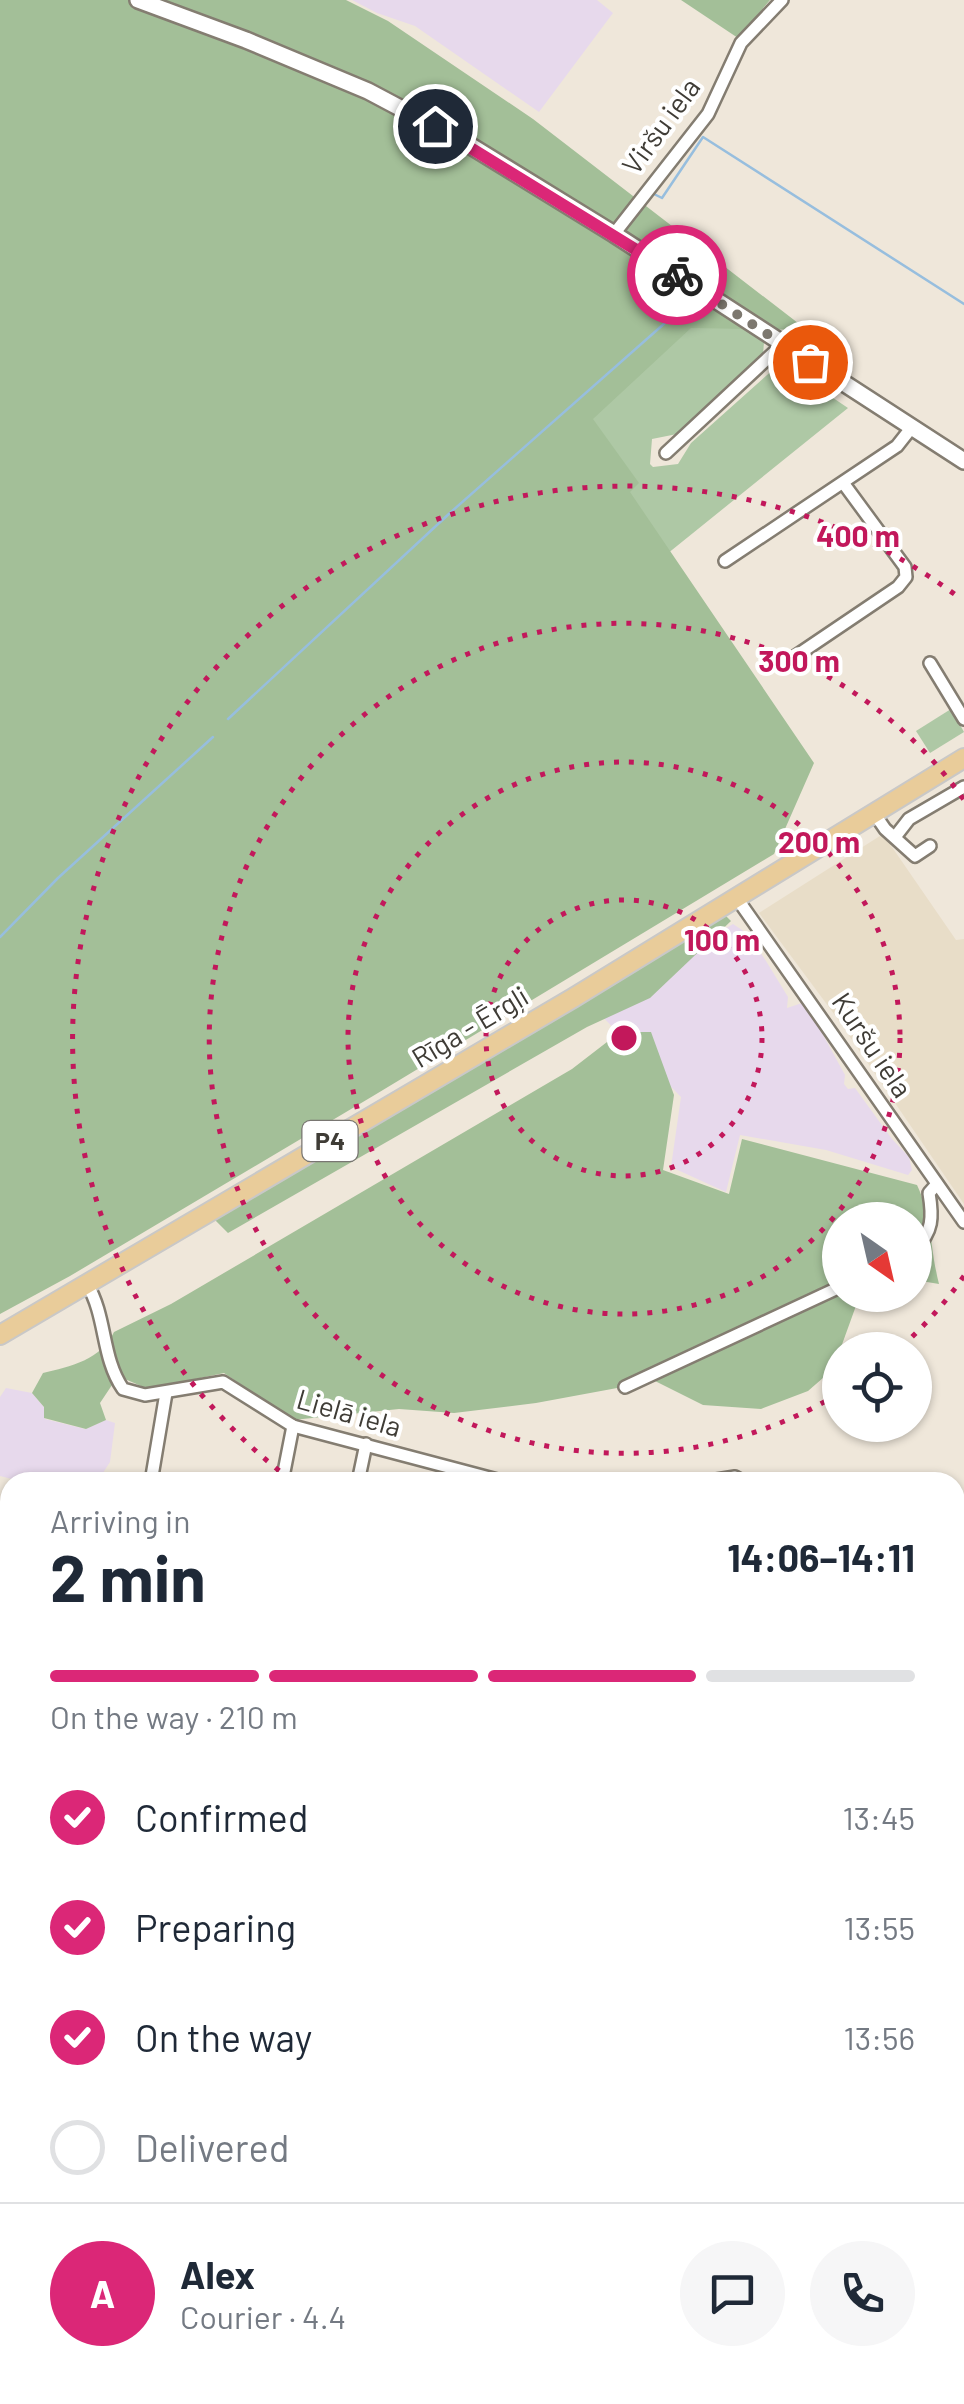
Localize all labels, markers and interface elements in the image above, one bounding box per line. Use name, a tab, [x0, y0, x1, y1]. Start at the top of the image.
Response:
street label: Viršu iela	[614, 71, 706, 180]
pin	[393, 84, 478, 169]
icon: home	[408, 99, 463, 154]
courier	[627, 225, 727, 325]
icon: bike	[650, 248, 705, 303]
pin	[768, 320, 853, 405]
icon: bag	[783, 335, 838, 390]
text: 400 m	[816, 517, 900, 553]
text: 300 m	[758, 642, 840, 678]
text: 200 m	[778, 823, 860, 859]
text: 100 m	[684, 921, 760, 957]
street label: Rīga - Ērgļi	[405, 978, 534, 1074]
street label: Kuršu iela	[825, 986, 920, 1103]
centre of rings	[606, 1020, 642, 1056]
road number: P4	[302, 1121, 358, 1161]
north arrow	[822, 1202, 932, 1312]
map controls	[822, 1202, 932, 1442]
button: locate	[822, 1332, 932, 1442]
street label: Lielā iela	[293, 1381, 405, 1443]
text: Arriving in	[50, 1501, 190, 1539]
text: 14:06–14:11	[727, 1534, 915, 1580]
text: 2 min	[50, 1537, 206, 1615]
text: On the way · 210 m	[50, 1697, 298, 1735]
icon: check	[50, 1790, 105, 1845]
text: Confirmed	[135, 1794, 308, 1840]
text: 13:45	[842, 1798, 915, 1836]
icon: check	[50, 1900, 105, 1955]
text: Preparing	[135, 1904, 296, 1950]
text: 13:55	[844, 1908, 915, 1946]
icon: check	[50, 2010, 105, 2065]
text: On the way	[135, 2014, 312, 2060]
text: 13:56	[844, 2018, 915, 2056]
text: Delivered	[135, 2124, 289, 2170]
button: chat	[680, 2241, 785, 2346]
button: phone	[810, 2241, 915, 2346]
text: Alex	[180, 2251, 255, 2297]
text: A	[90, 2270, 115, 2316]
text: Courier · 4.4	[180, 2297, 346, 2335]

